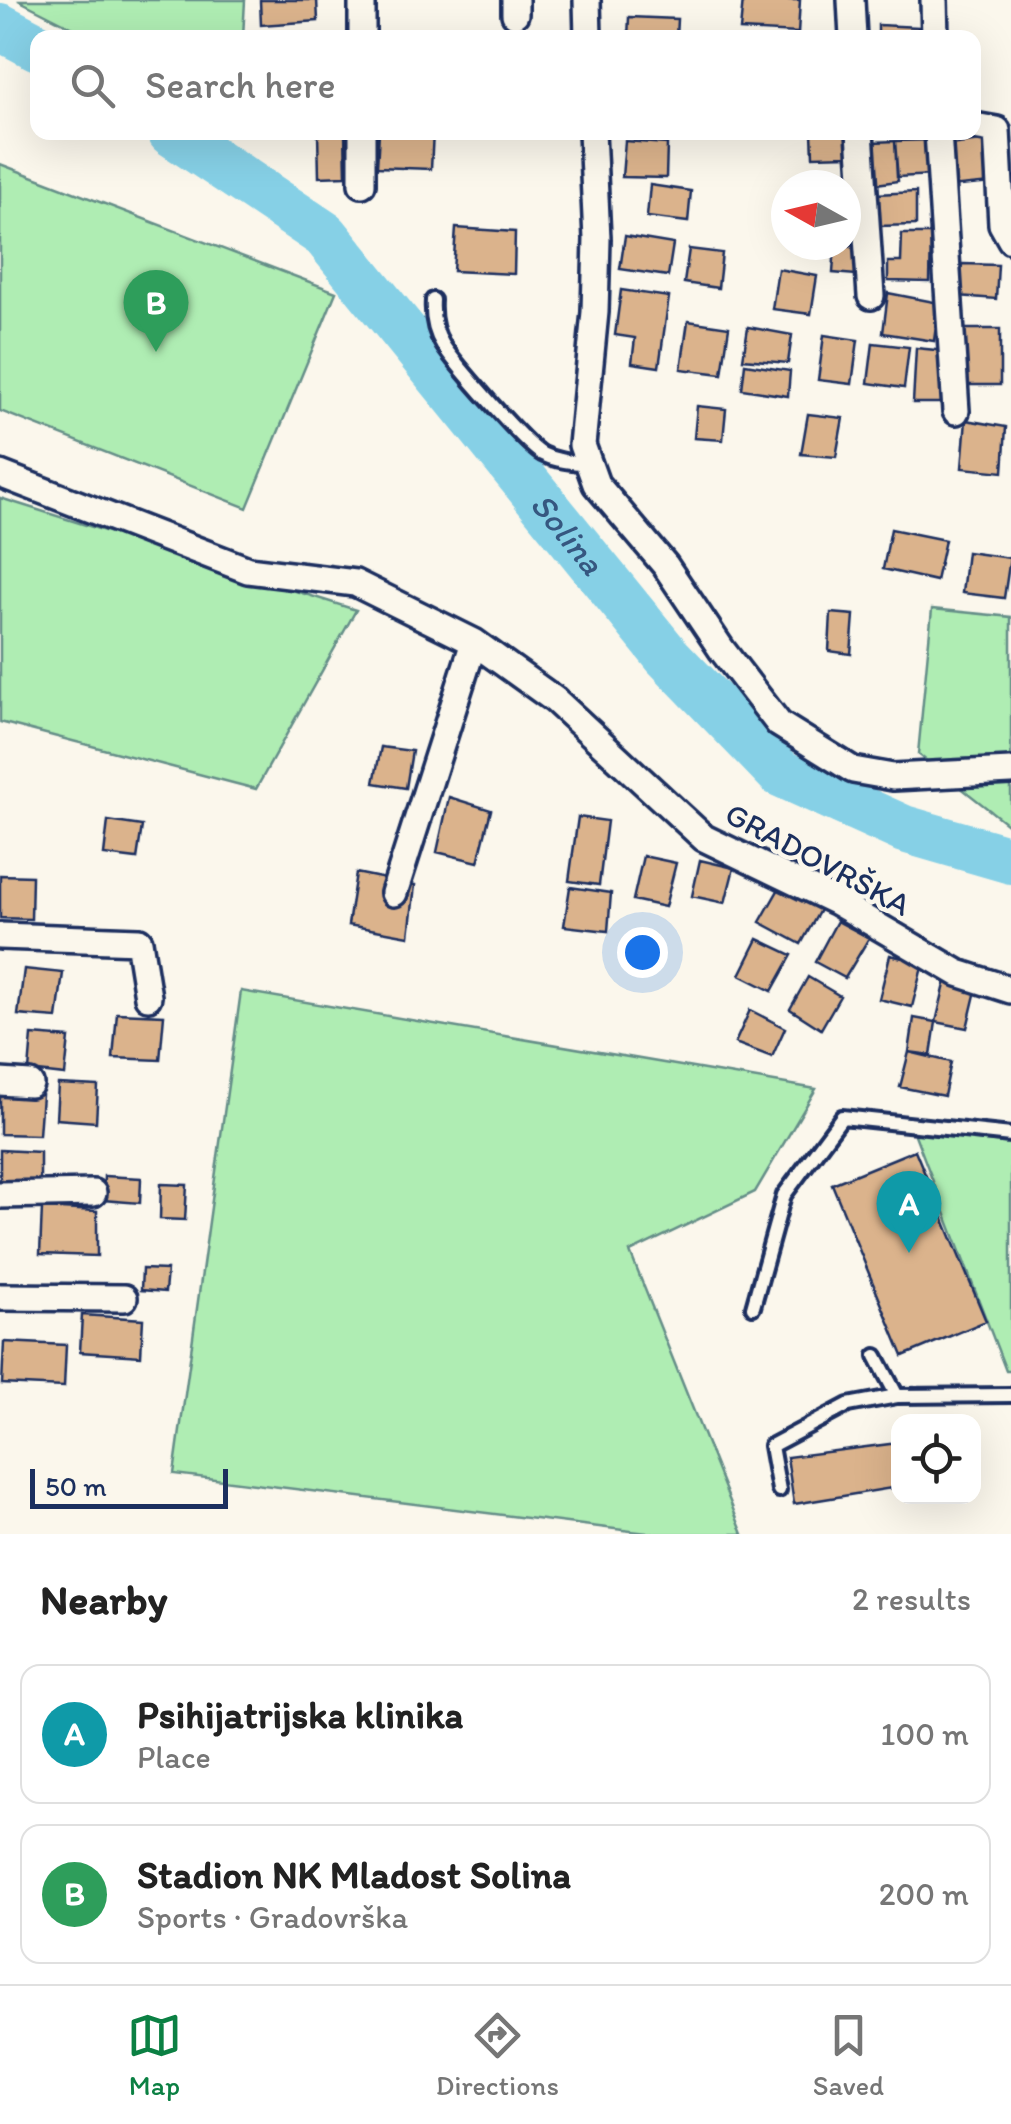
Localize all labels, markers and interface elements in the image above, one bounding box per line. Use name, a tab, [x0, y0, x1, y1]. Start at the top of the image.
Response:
search box	[30, 30, 981, 140]
icon: search	[65, 58, 120, 113]
text: Search here	[145, 62, 336, 108]
north arrow	[771, 170, 861, 260]
pin: B	[124, 270, 188, 352]
water label: Solina	[522, 484, 614, 584]
street label: GRADOVRŠKA	[719, 794, 917, 924]
your location	[617, 927, 668, 978]
pin: A	[876, 1170, 942, 1253]
map controls	[891, 1414, 981, 1504]
button: locate	[891, 1414, 981, 1504]
scale bar	[30, 1464, 228, 1508]
text: 50 m	[45, 1469, 107, 1503]
text: Nearby	[40, 1574, 167, 1625]
text: 2 results	[852, 1580, 971, 1618]
text: Psihijatrijska klinika	[137, 1692, 463, 1738]
text: A	[64, 1715, 85, 1753]
text: 100 m	[881, 1715, 969, 1753]
text: Place	[137, 1738, 211, 1776]
text: Stadion NK Mladost Solina	[137, 1852, 571, 1898]
text: B	[64, 1875, 85, 1913]
text: 200 m	[879, 1875, 969, 1913]
text: Sports · Gradovrška	[137, 1898, 408, 1936]
tab: Map	[127, 2008, 182, 2102]
tab: Directions	[436, 2008, 559, 2102]
tab: Saved	[813, 2008, 884, 2102]

